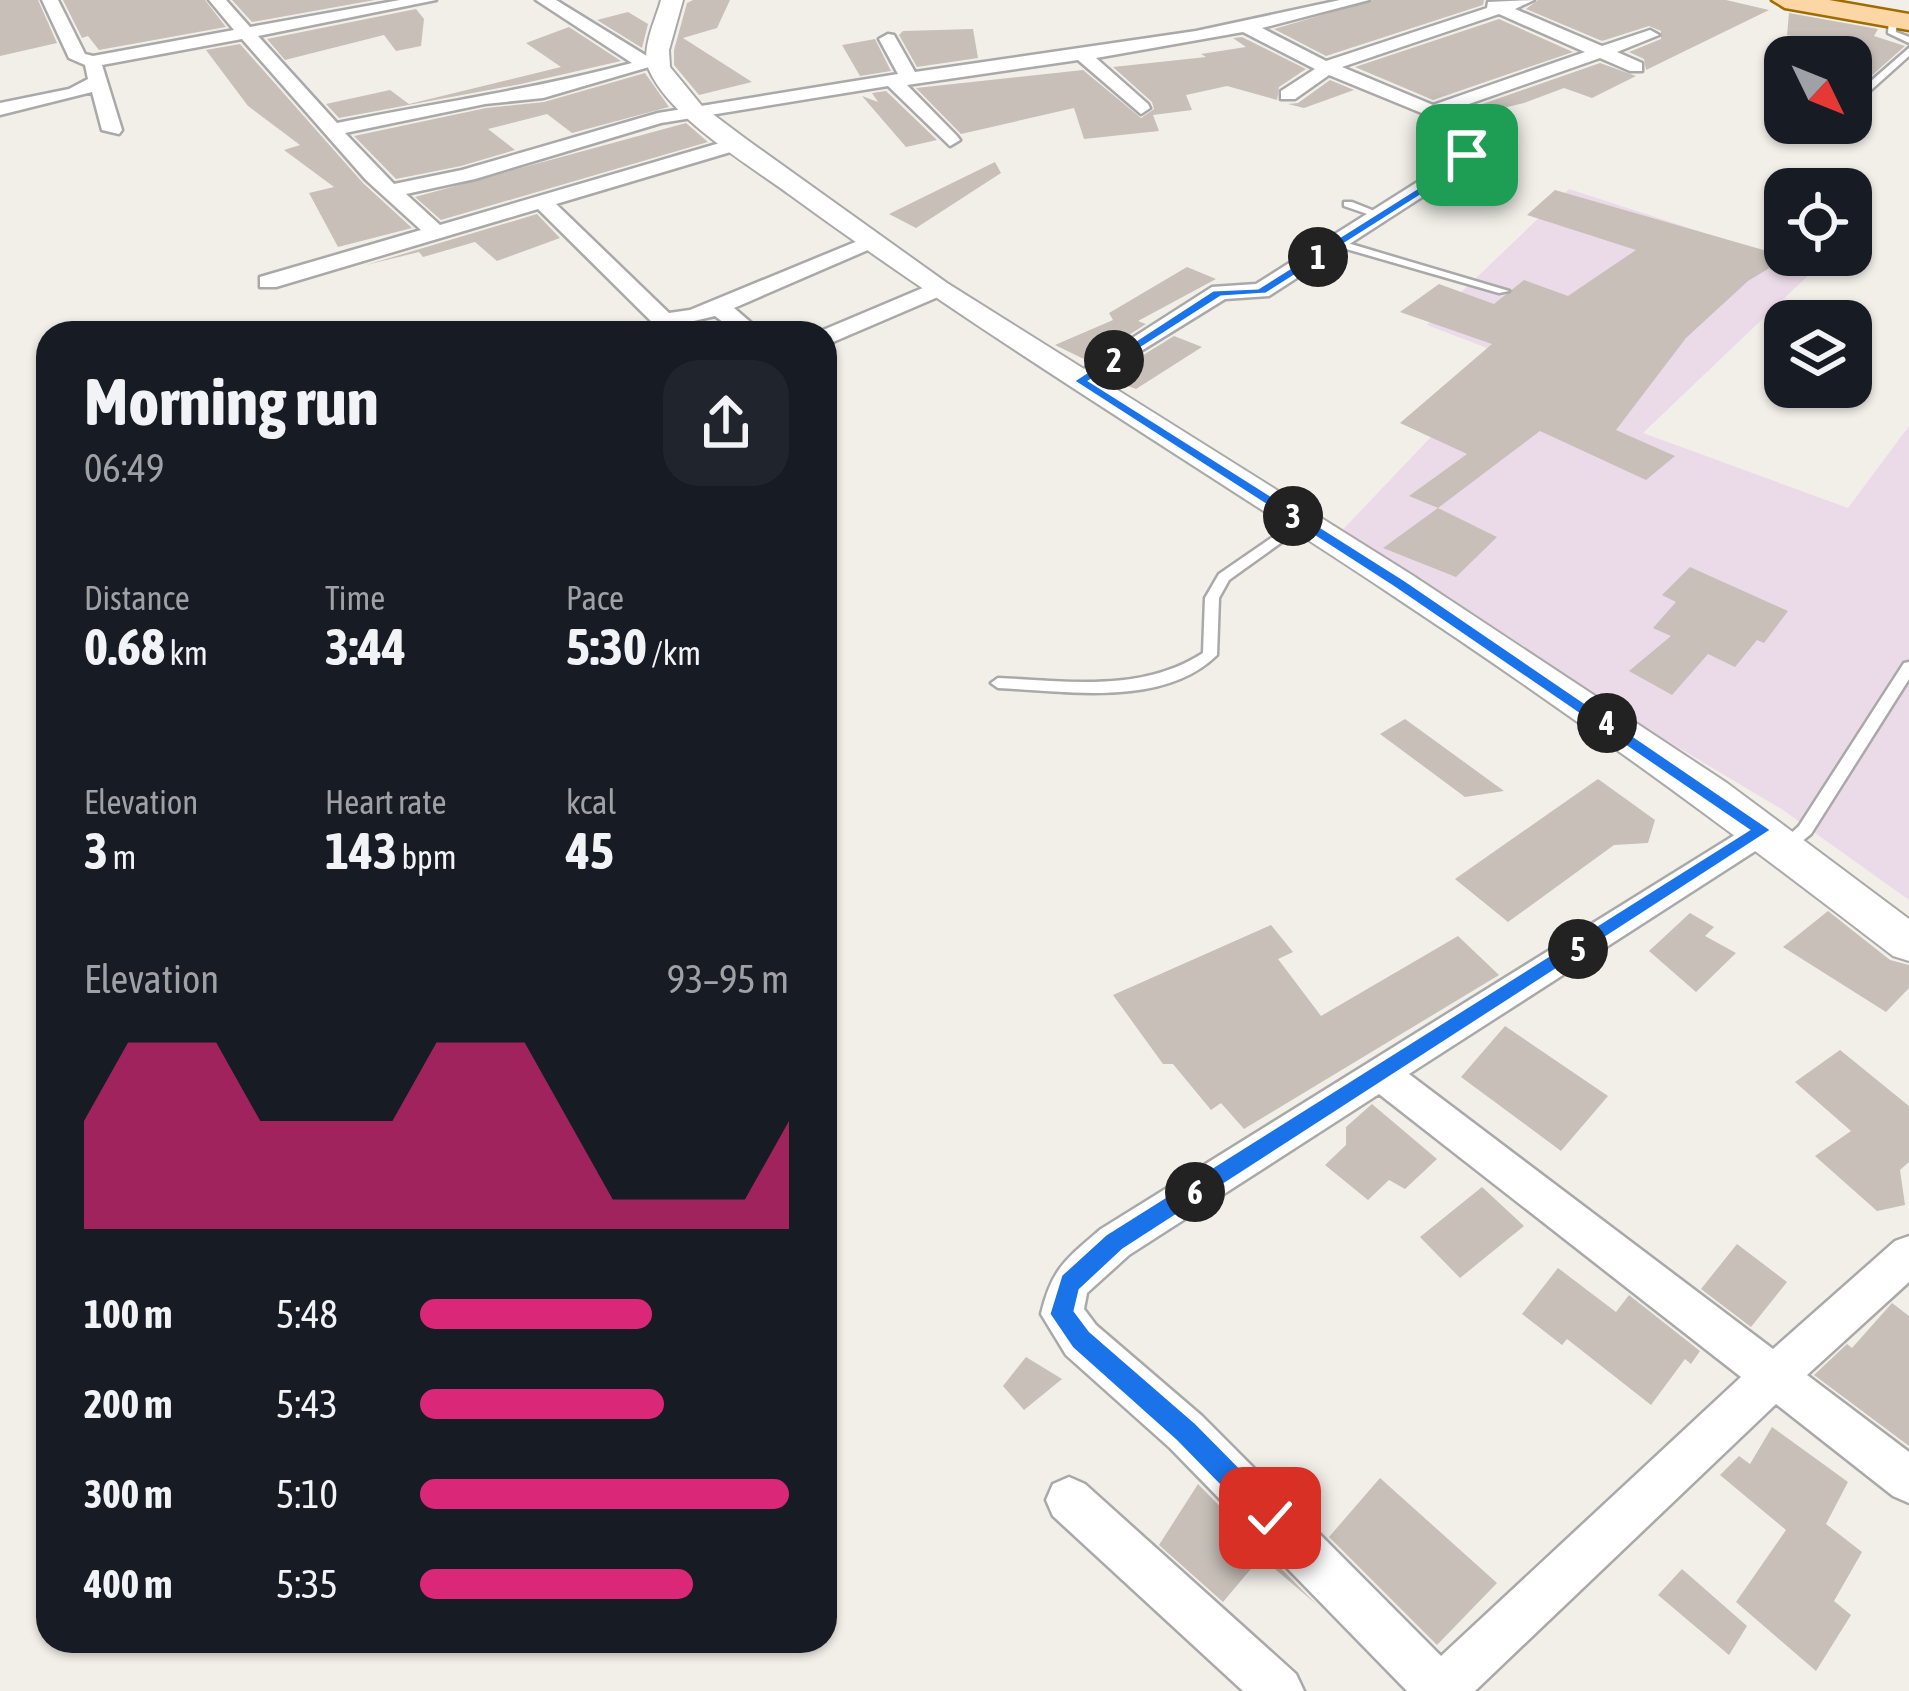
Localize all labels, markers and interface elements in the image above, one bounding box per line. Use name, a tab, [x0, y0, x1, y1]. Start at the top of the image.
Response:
north arrow	[1764, 36, 1872, 144]
map controls	[1764, 36, 1872, 408]
pin	[1416, 104, 1518, 206]
icon: arrive	[1434, 122, 1500, 188]
button: locate	[1764, 168, 1872, 276]
pin: 1	[1288, 227, 1348, 287]
text: 1	[1310, 238, 1326, 276]
button: layers	[1764, 300, 1872, 408]
pin: 2	[1084, 330, 1144, 390]
text: 2	[1106, 341, 1122, 379]
button: share	[663, 360, 789, 486]
text: Morning run	[84, 363, 379, 439]
text: 06:49	[84, 446, 164, 490]
pin: 3	[1263, 486, 1323, 546]
text: 3	[1285, 497, 1301, 535]
text: Distance	[84, 579, 190, 617]
text: Time	[325, 579, 385, 617]
text: Pace	[566, 579, 624, 617]
text: 0.68	[84, 617, 165, 676]
text: 3:44	[325, 617, 406, 676]
text: 5:30	[566, 617, 647, 676]
text: km	[165, 634, 208, 672]
text: /km	[647, 634, 701, 672]
pin: 4	[1577, 693, 1637, 753]
text: 4	[1599, 704, 1615, 742]
text: Elevation	[84, 783, 198, 821]
text: Heart rate	[325, 783, 447, 821]
text: kcal	[566, 783, 616, 821]
text: 3	[84, 821, 108, 880]
text: 143	[325, 821, 397, 880]
text: 45	[566, 821, 614, 880]
text: m	[108, 838, 136, 876]
text: bpm	[397, 838, 457, 876]
pin: 5	[1548, 919, 1608, 979]
text: 5	[1570, 930, 1586, 968]
text: Elevation	[84, 957, 219, 1001]
text: 93–95 m	[667, 957, 789, 1001]
pin: 6	[1165, 1162, 1225, 1222]
text: 6	[1187, 1173, 1203, 1211]
text: 100 m	[84, 1292, 172, 1336]
text: 5:48	[276, 1292, 338, 1336]
text: 200 m	[84, 1382, 172, 1426]
text: 5:43	[276, 1382, 338, 1426]
pin	[1219, 1467, 1321, 1569]
text: 300 m	[84, 1472, 172, 1516]
text: 5:10	[276, 1472, 338, 1516]
icon: check	[1237, 1485, 1303, 1551]
text: 400 m	[84, 1562, 172, 1606]
text: 5:35	[276, 1562, 338, 1606]

